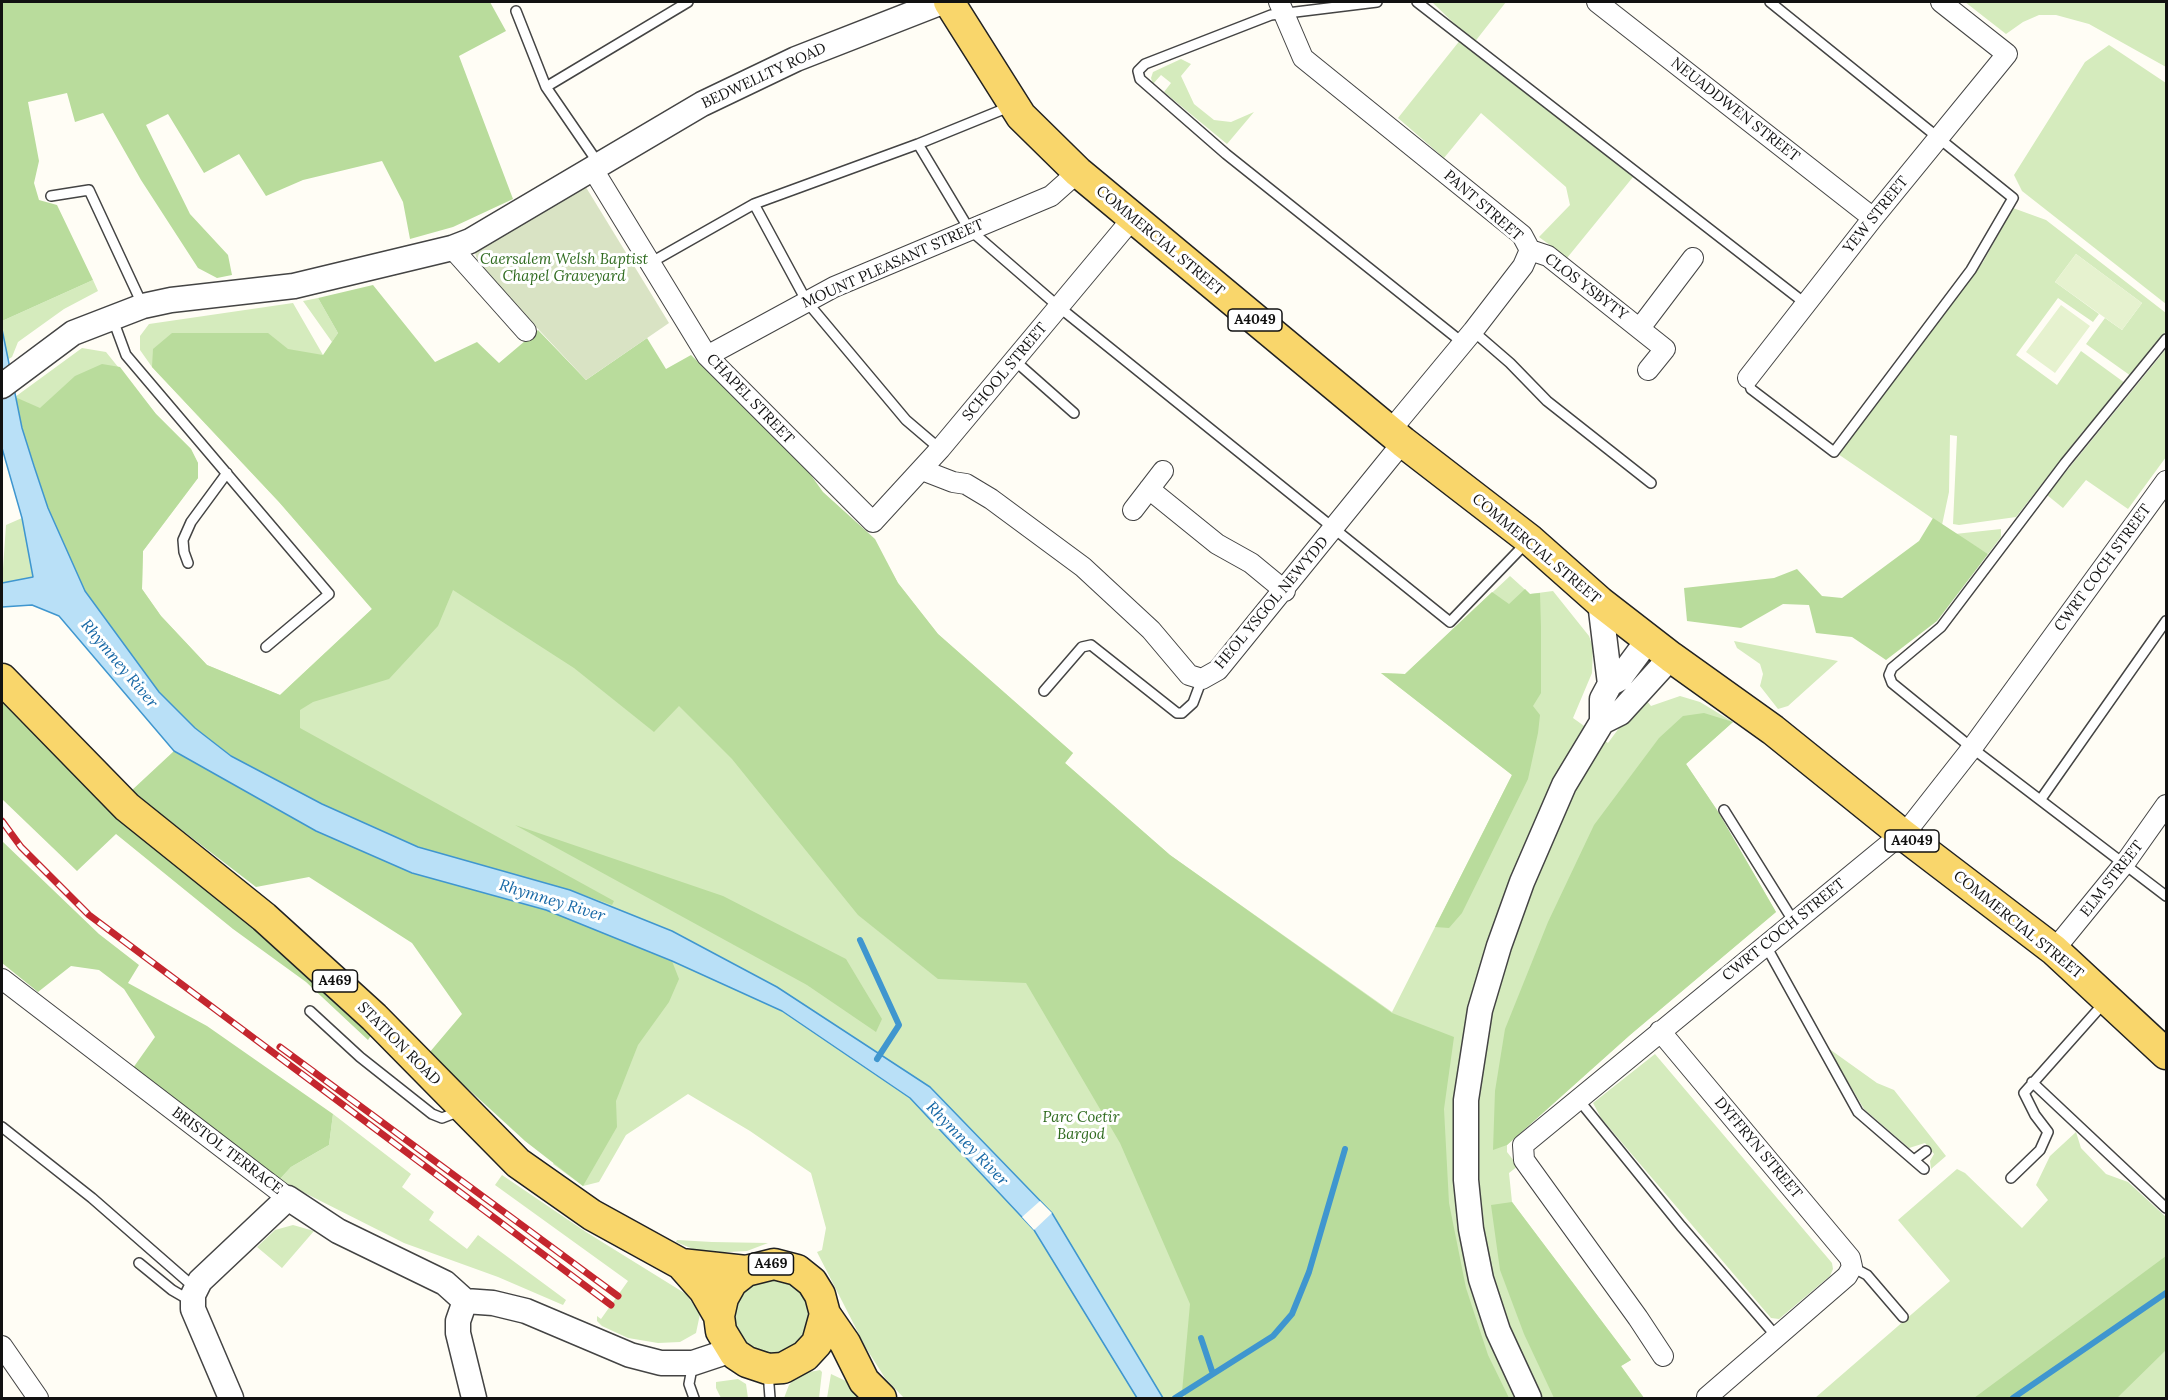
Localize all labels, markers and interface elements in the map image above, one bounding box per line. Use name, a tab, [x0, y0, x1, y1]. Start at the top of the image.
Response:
street label: BEDWELLTY ROAD	[699, 39, 829, 113]
street label: NEUADDWEN STREET	[1667, 54, 1803, 166]
street label: PANT STREET	[1440, 167, 1526, 245]
street label: YEW STREET	[1840, 173, 1912, 257]
street label: COMMERCIAL STREET	[1092, 182, 1228, 300]
street label: MOUNT PLEASANT STREET	[799, 216, 987, 312]
street label: CLOS YSBYTY	[1541, 250, 1631, 324]
park label: Caersalem Welsh Baptist Chapel Graveyard	[480, 251, 648, 286]
road number: A4049	[1228, 309, 1282, 331]
street label: SCHOOL STREET	[959, 319, 1051, 425]
street label: CHAPEL STREET	[702, 350, 798, 448]
street label: COMMERCIAL STREET	[1468, 490, 1604, 608]
street label: CWRT COCH STREET	[2051, 501, 2155, 635]
street label: HEOL YSGOL NEWYDD	[1211, 533, 1333, 673]
water label: Rhymney River	[76, 616, 162, 712]
road number: A4049	[1885, 830, 1939, 852]
street label: ELM STREET	[2077, 837, 2147, 921]
street label: COMMERCIAL STREET	[1949, 867, 2087, 983]
street label: CWRT COCH STREET	[1719, 875, 1849, 985]
water label: Rhymney River	[497, 876, 607, 926]
road number: A469	[312, 970, 358, 992]
street label: STATION ROAD	[354, 999, 444, 1089]
street label: DYFFRYN STREET	[1710, 1094, 1806, 1202]
water label: Rhymney River	[922, 1098, 1012, 1190]
street label: BRISTOL TERRACE	[168, 1104, 286, 1198]
park label: Parc Coetir Bargod	[1042, 1109, 1120, 1144]
road number: A469	[748, 1253, 794, 1275]

